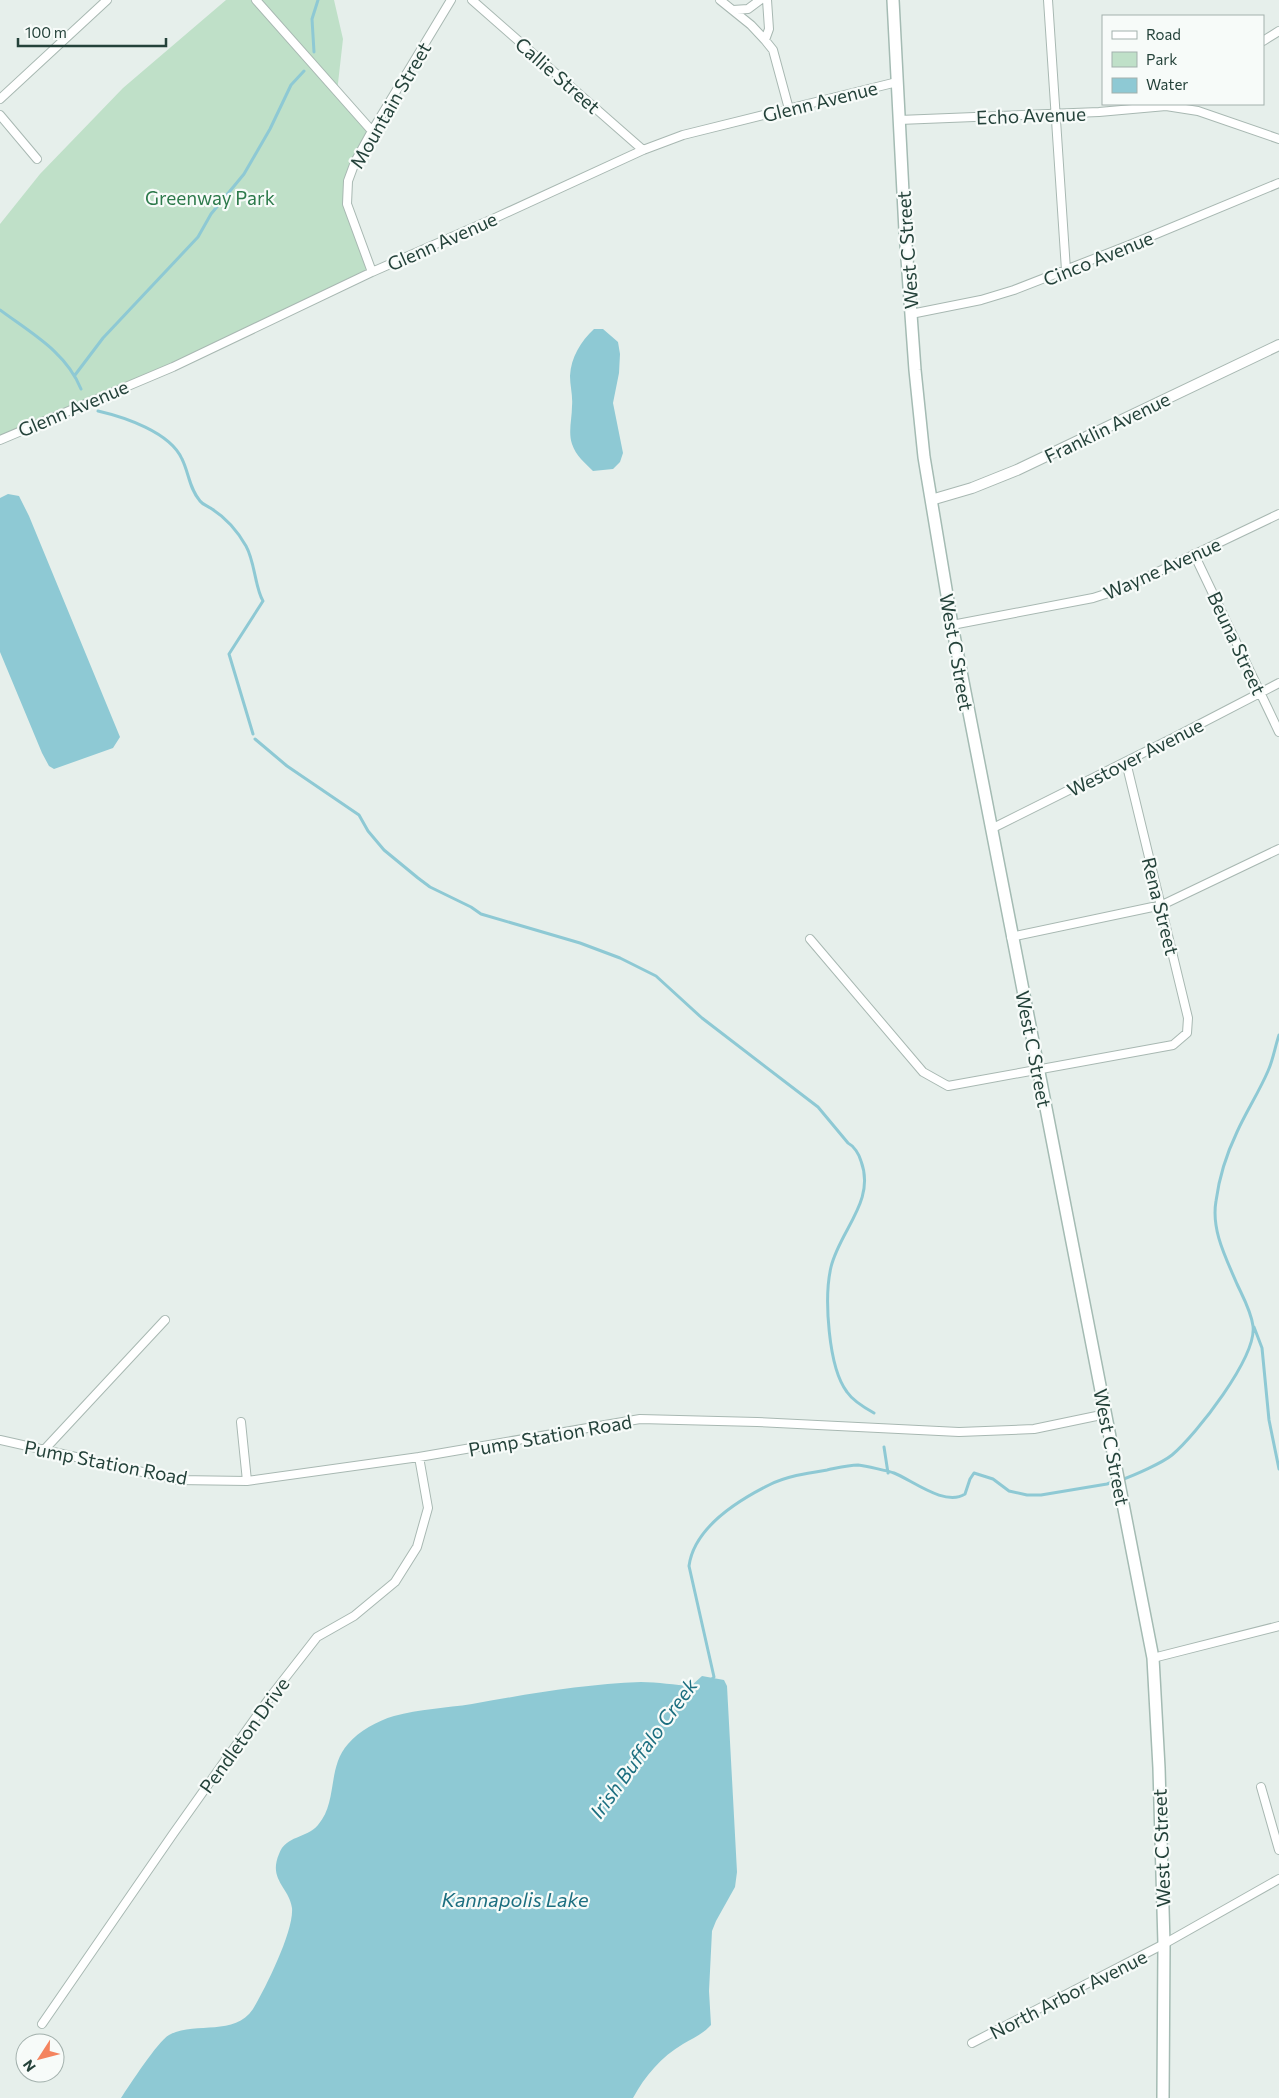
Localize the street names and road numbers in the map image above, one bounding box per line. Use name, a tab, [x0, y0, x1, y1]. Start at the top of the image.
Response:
street label: Callie Street	[511, 32, 605, 118]
street label: Mountain Street	[345, 38, 436, 172]
street label: Glenn Avenue	[760, 76, 880, 126]
street label: Echo Avenue	[976, 102, 1086, 128]
street label: West C Street	[891, 190, 923, 310]
street label: Glenn Avenue	[384, 207, 500, 275]
street label: Cinco Avenue	[1040, 226, 1156, 290]
street label: Glenn Avenue	[14, 374, 132, 442]
street label: Franklin Avenue	[1041, 387, 1173, 467]
street label: Wayne Avenue	[1100, 532, 1224, 604]
street label: Beuna Street	[1203, 588, 1271, 698]
street label: West C Street	[935, 592, 979, 713]
street label: Westover Avenue	[1063, 713, 1207, 801]
street label: Rena Street	[1138, 855, 1184, 958]
street label: West C Street	[1011, 989, 1057, 1110]
street label: West C Street	[1089, 1387, 1135, 1508]
street label: Pump Station Road	[466, 1409, 634, 1461]
street label: Pump Station Road	[23, 1435, 189, 1489]
street label: Pendleton Drive	[194, 1673, 294, 1797]
street label: West C Street	[1147, 1788, 1175, 1908]
street label: North Arbor Avenue	[986, 1944, 1150, 2044]

